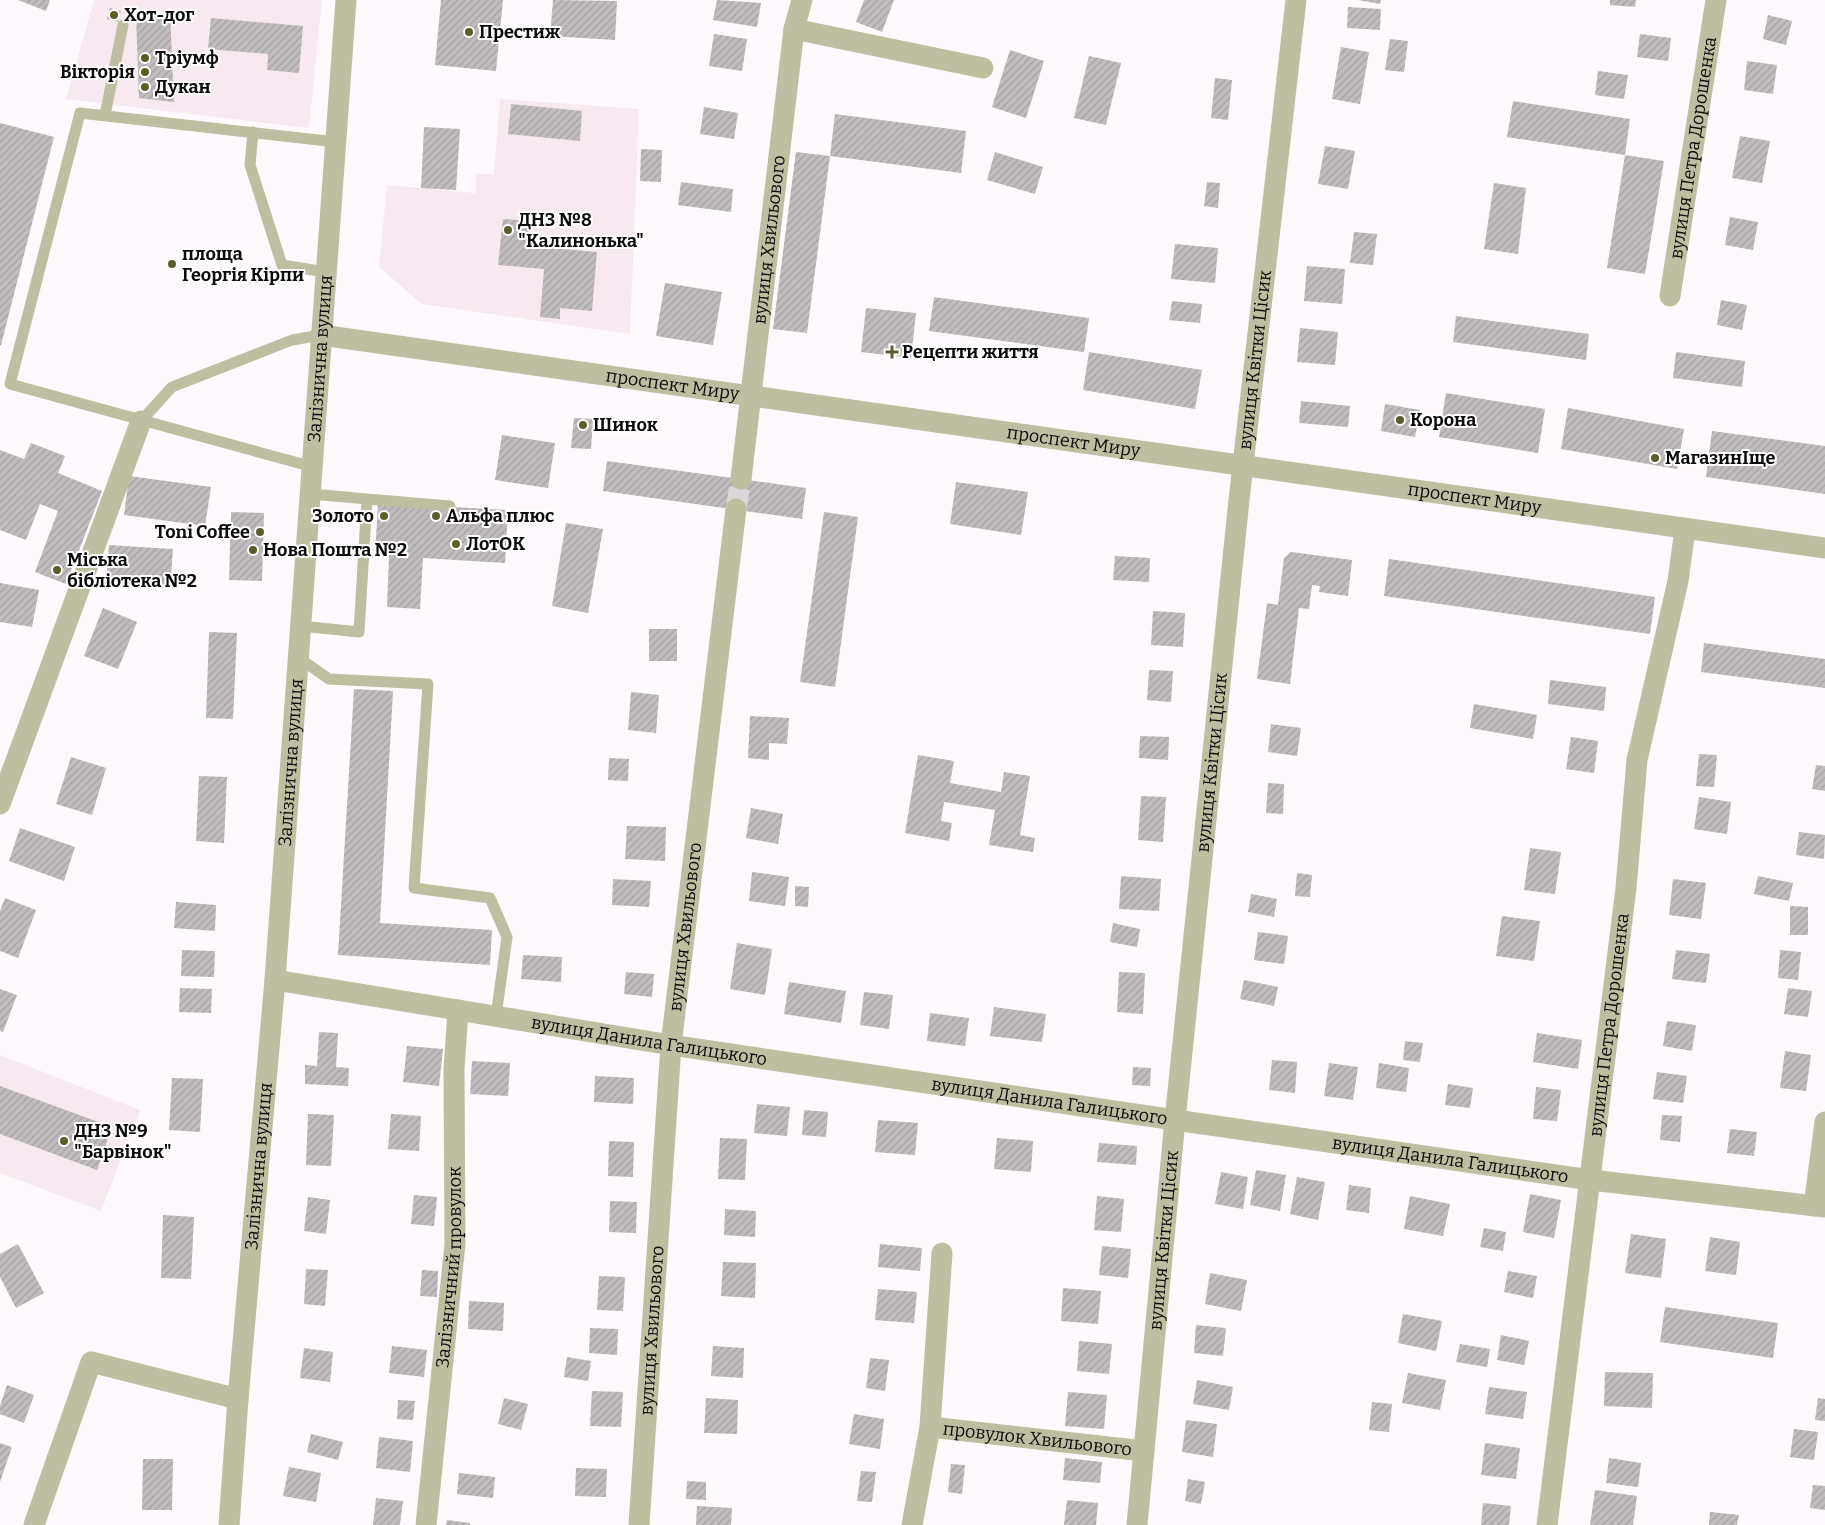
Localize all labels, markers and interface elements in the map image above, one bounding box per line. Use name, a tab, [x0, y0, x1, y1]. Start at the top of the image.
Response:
place label: Хот-дог	[124, 4, 194, 26]
marker: Хот-дог	[108, 9, 120, 21]
place label: Престиж	[479, 21, 561, 43]
marker: Престиж	[463, 26, 475, 38]
street label: вулиця Петра Дорошенка	[1665, 35, 1721, 261]
place label: Тріумф	[155, 47, 219, 69]
marker: Тріумф	[139, 52, 151, 64]
place label: Вікторія	[60, 61, 135, 83]
marker: Вікторія	[139, 66, 151, 78]
place label: Дукан	[155, 76, 211, 98]
marker: Дукан	[139, 81, 151, 93]
street label: вулиця Хвильового	[748, 154, 790, 325]
place label: ДНЗ №8 "Калинонька"	[518, 209, 644, 252]
marker: ДНЗ №8 "Калинонька"	[502, 224, 514, 236]
place label: площа Георгія Кірпи	[182, 243, 304, 286]
marker: площа Георгія Кірпи	[166, 258, 178, 270]
street label: вулиця Квітки Цісик	[1234, 269, 1276, 451]
street label: Залізнична вулиця	[303, 274, 337, 443]
place label: Рецепти життя	[902, 341, 1039, 363]
marker: Рецепти життя	[886, 346, 898, 358]
street label: проспект Миру	[604, 364, 741, 405]
place label: Корона	[1410, 409, 1476, 431]
place label: Шинок	[593, 414, 658, 436]
marker: Корона	[1394, 414, 1406, 426]
marker: Шинок	[577, 419, 589, 431]
street label: проспект Миру	[1005, 421, 1142, 462]
place label: МагазинІще	[1665, 447, 1775, 469]
marker: МагазинІще	[1649, 452, 1661, 464]
street label: проспект Миру	[1406, 478, 1543, 519]
place label: Золото	[312, 505, 374, 527]
place label: Альфа плюс	[446, 505, 554, 527]
marker: Золото	[378, 510, 390, 522]
marker: Альфа плюс	[430, 510, 442, 522]
place label: Toni Coffee	[155, 521, 250, 543]
marker: Toni Coffee	[254, 526, 266, 538]
place label: ЛотОК	[466, 533, 525, 555]
marker: ЛотОК	[450, 538, 462, 550]
place label: Нова Пошта №2	[263, 539, 407, 561]
marker: Нова Пошта №2	[247, 544, 259, 556]
place label: Міська бібліотека №2	[67, 549, 197, 592]
marker: Міська бібліотека №2	[51, 564, 63, 576]
street label: вулиця Квітки Цісик	[1192, 671, 1232, 854]
street label: Залізнична вулиця	[274, 678, 308, 847]
street label: вулиця Хвильового	[664, 841, 706, 1013]
street label: вулиця Петра Дорошенка	[1584, 912, 1634, 1138]
street label: вулиця Данила Галицького	[530, 1011, 768, 1070]
street label: вулиця Данила Галицького	[930, 1073, 1169, 1130]
street label: Залізнична вулиця	[240, 1082, 277, 1251]
place label: ДНЗ №9 "Барвінок"	[74, 1120, 171, 1163]
street label: вулиця Данила Галицького	[1331, 1132, 1570, 1188]
marker: ДНЗ №9 "Барвінок"	[58, 1135, 70, 1147]
street label: вулиця Квітки Цісик	[1144, 1149, 1183, 1331]
street label: Залізничний провулок	[431, 1166, 466, 1369]
street label: вулиця Хвильового	[635, 1245, 669, 1416]
street label: провулок Хвильового	[942, 1418, 1133, 1461]

